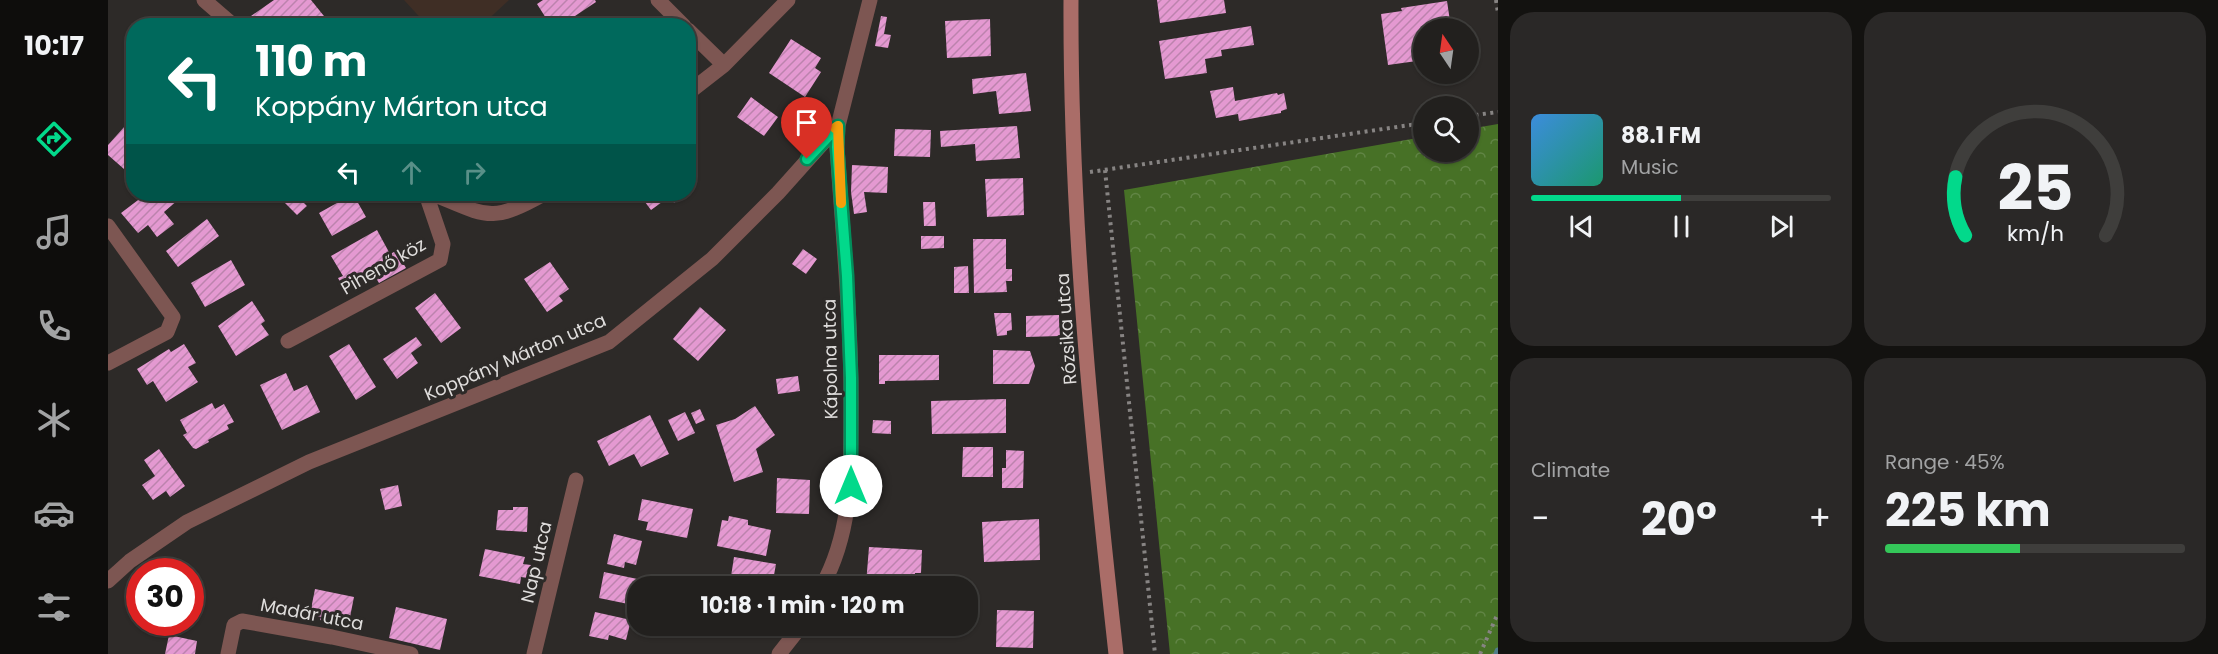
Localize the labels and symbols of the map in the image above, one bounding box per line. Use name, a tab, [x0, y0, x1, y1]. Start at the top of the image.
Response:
north arrow	[1413, 18, 1479, 84]
pin	[781, 97, 832, 159]
street label: Pihenő köz	[336, 232, 430, 300]
street label: Rózsika utca	[1050, 272, 1082, 386]
street label: Kápolna utca	[816, 298, 844, 420]
street label: Koppány Márton utca	[420, 307, 610, 407]
position arrow	[819, 454, 883, 518]
street label: Nap utca	[514, 519, 558, 605]
speed limit sign: 30	[126, 558, 204, 636]
street label: Madár utca	[258, 592, 366, 636]

